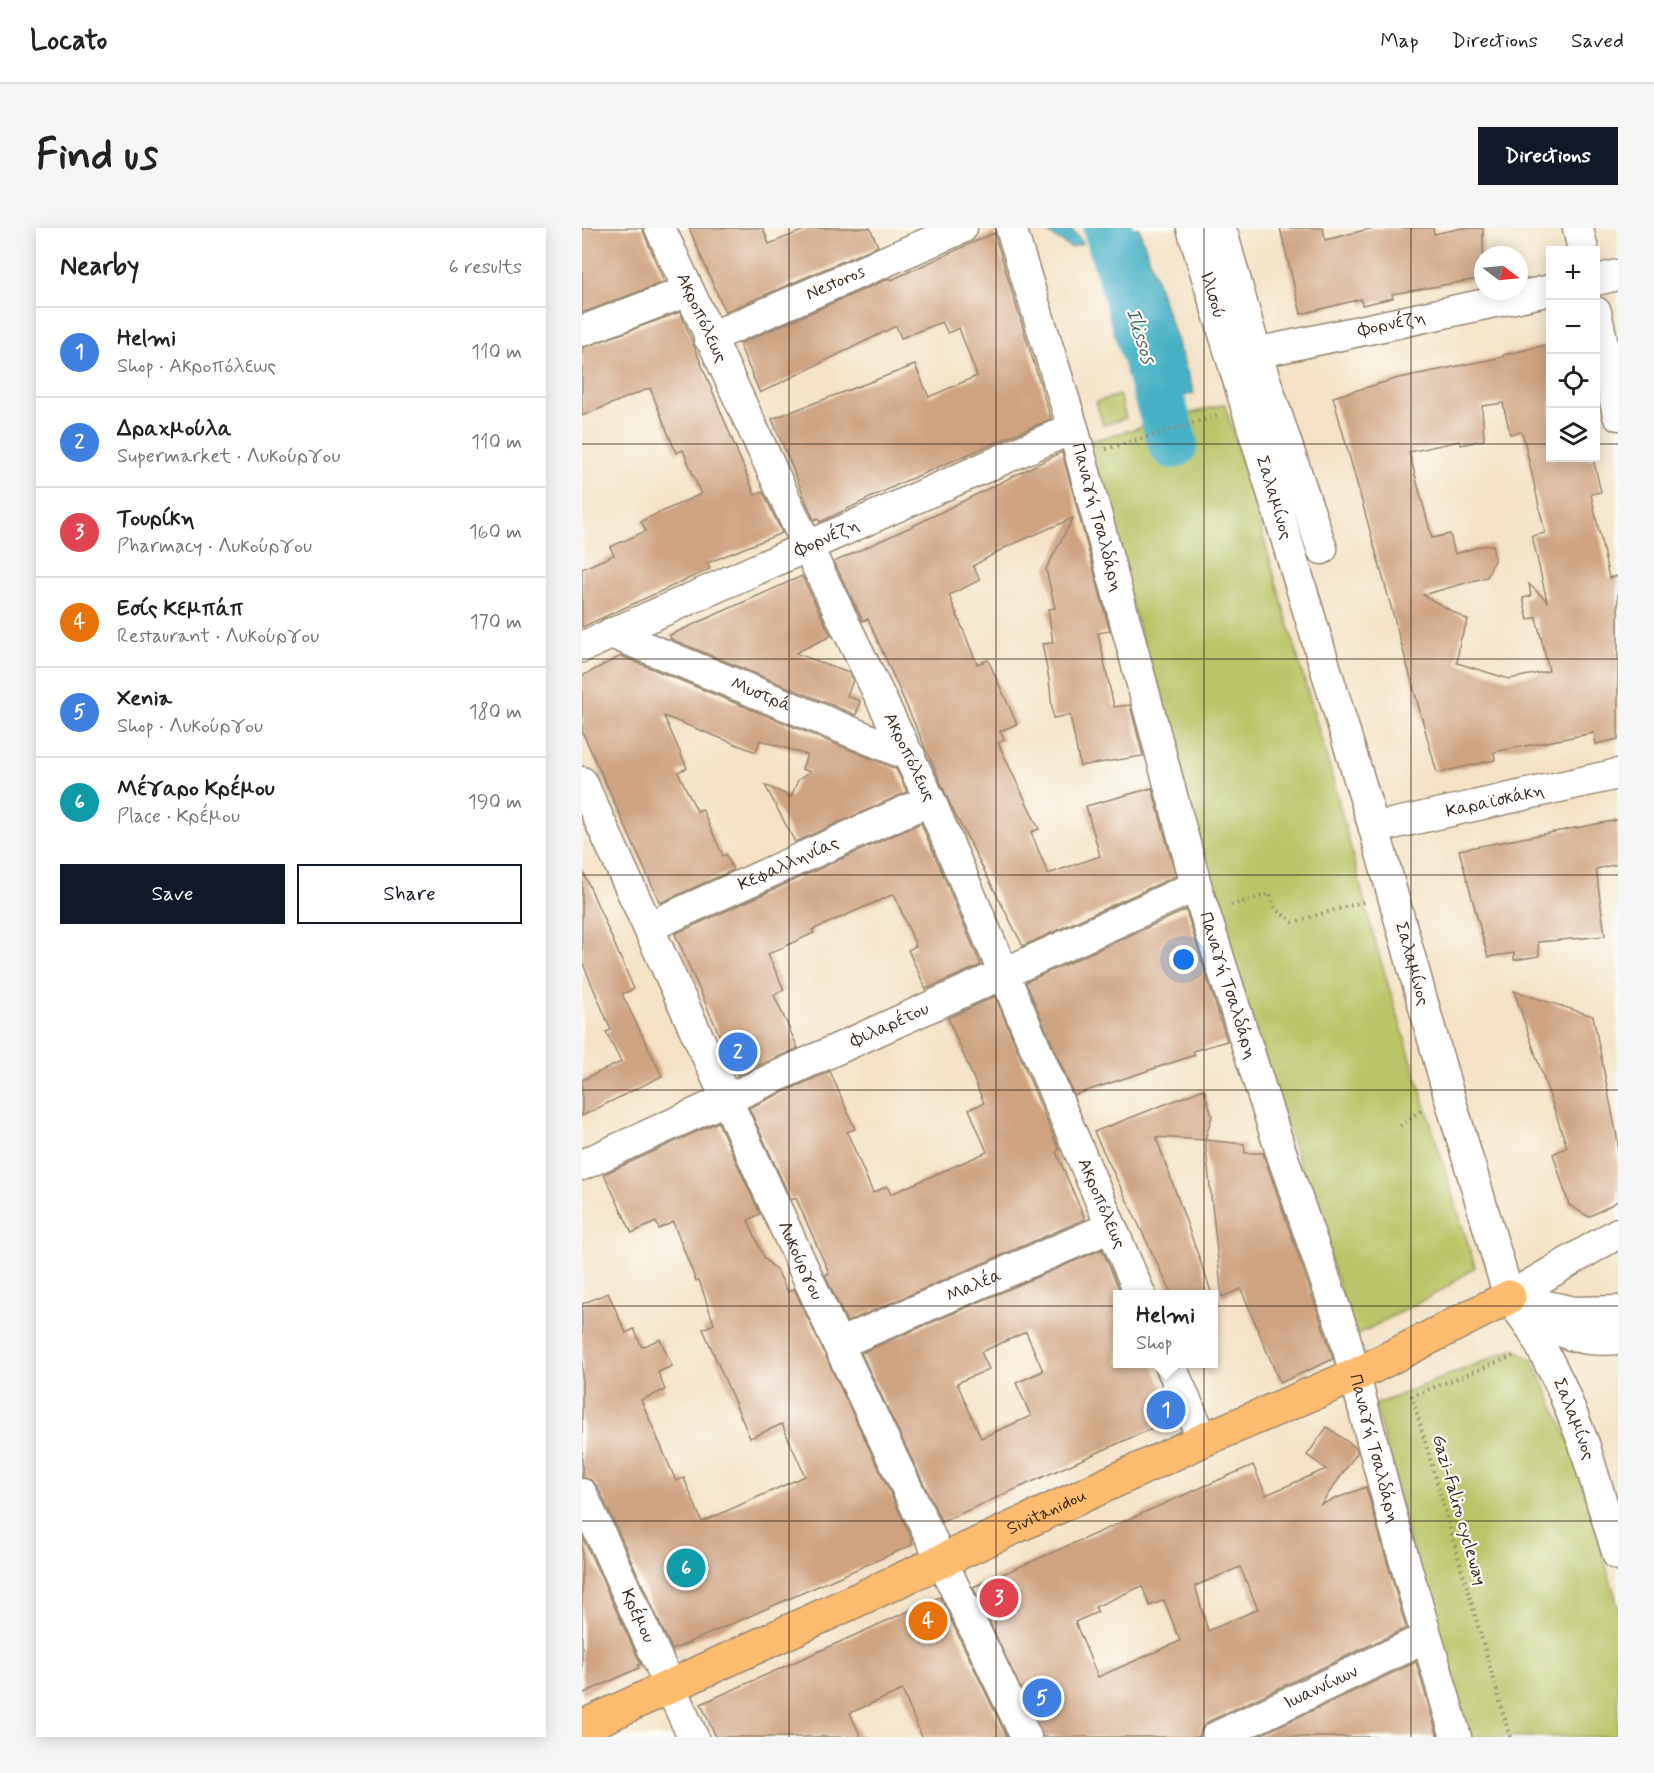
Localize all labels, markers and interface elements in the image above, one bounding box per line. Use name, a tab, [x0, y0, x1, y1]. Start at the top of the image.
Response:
text: Locato	[30, 23, 107, 60]
text: Map	[1380, 27, 1419, 55]
text: Directions	[1452, 27, 1538, 55]
text: Saved	[1571, 27, 1624, 55]
button: Directions	[1478, 127, 1618, 185]
text: Find us	[36, 129, 158, 184]
north arrow	[1474, 246, 1528, 300]
map controls	[1546, 246, 1600, 462]
button: +	[1546, 246, 1600, 300]
text: Nearby	[60, 250, 139, 284]
text: 6 results	[449, 254, 522, 281]
street label: Nestoros	[802, 260, 869, 306]
street label: Ακροπόλεως	[670, 269, 733, 367]
street label: Ιλισού	[1194, 269, 1231, 321]
button: −	[1546, 300, 1600, 354]
water label: Ilissos	[1119, 305, 1162, 369]
street label: Φορνέζη	[1355, 305, 1428, 343]
text: Helmi	[117, 325, 176, 353]
text: 1	[75, 339, 84, 366]
text: 110 m	[471, 339, 522, 366]
text: Shop · Ακροπόλεως	[117, 353, 276, 380]
button: locate	[1546, 354, 1600, 408]
button: layers	[1546, 408, 1600, 462]
text: Δραχμούλα	[117, 415, 232, 443]
text: 2	[75, 429, 84, 456]
text: 110 m	[471, 429, 522, 456]
street label: Παναγή Τσαλδάρη	[1066, 440, 1129, 594]
text: Supermarket · Λυκούργου	[117, 443, 340, 470]
street label: Σαλαμίνος	[1250, 453, 1298, 543]
text: Τουρίκη	[117, 505, 195, 533]
street label: Φορνέζη	[790, 513, 863, 563]
text: 3	[75, 519, 84, 546]
text: 160 m	[469, 519, 522, 546]
text: Pharmacy · Λυκούργου	[117, 533, 312, 560]
text: Εσίς Κεμπάπ	[117, 595, 244, 623]
text: 4	[74, 609, 85, 636]
text: 170 m	[470, 609, 522, 636]
text: Restaurant · Λυκούργου	[117, 623, 319, 650]
street label: Μυστρά	[727, 672, 795, 718]
text: Xenia	[117, 685, 172, 713]
text: 5	[74, 699, 86, 726]
text: 180 m	[469, 699, 522, 726]
street label: Ακροπόλεως	[877, 709, 941, 806]
text: Shop · Λυκούργου	[117, 713, 263, 740]
text: Μέγαρο Κρέμου	[117, 775, 275, 803]
street label: Καραϊσκάκη	[1444, 779, 1546, 824]
text: 6	[74, 789, 85, 816]
text: 190 m	[468, 789, 522, 816]
text: Place · Κρέμου	[117, 803, 240, 830]
street label: Κεφαλληνίας	[734, 831, 843, 897]
button: Save	[60, 864, 285, 924]
button: Share	[297, 864, 522, 924]
street label: Παναγή Τσαλδάρη	[1193, 909, 1263, 1062]
street label: Σαλαμίνος	[1389, 919, 1435, 1009]
your location	[1169, 945, 1198, 974]
street label: Φιλαρέτου	[846, 997, 933, 1054]
pin: 2	[718, 1030, 758, 1074]
street label: Ακροπόλεως	[1072, 1154, 1131, 1253]
street label: Λυκούργου	[772, 1217, 829, 1304]
street label: Μαλέα	[943, 1263, 1005, 1308]
popup	[1113, 1290, 1218, 1368]
text: Helmi	[1136, 1302, 1195, 1330]
text: Shop	[1136, 1330, 1173, 1357]
street label: Παναγή Τσαλδάρη	[1343, 1372, 1405, 1526]
street label: Σαλαμίνος	[1547, 1375, 1600, 1463]
pin: 1	[1146, 1388, 1186, 1432]
street label: Gazi-Faliro cycleway	[1426, 1432, 1492, 1588]
street label: Sivitanidou	[1003, 1483, 1091, 1541]
pin: 6	[666, 1546, 706, 1590]
pin: 3	[980, 1576, 1018, 1620]
street label: Κρέμου	[615, 1585, 660, 1647]
pin: 4	[908, 1598, 948, 1644]
street label: Ιωαννίνων	[1280, 1660, 1362, 1715]
pin: 5	[1022, 1676, 1062, 1720]

